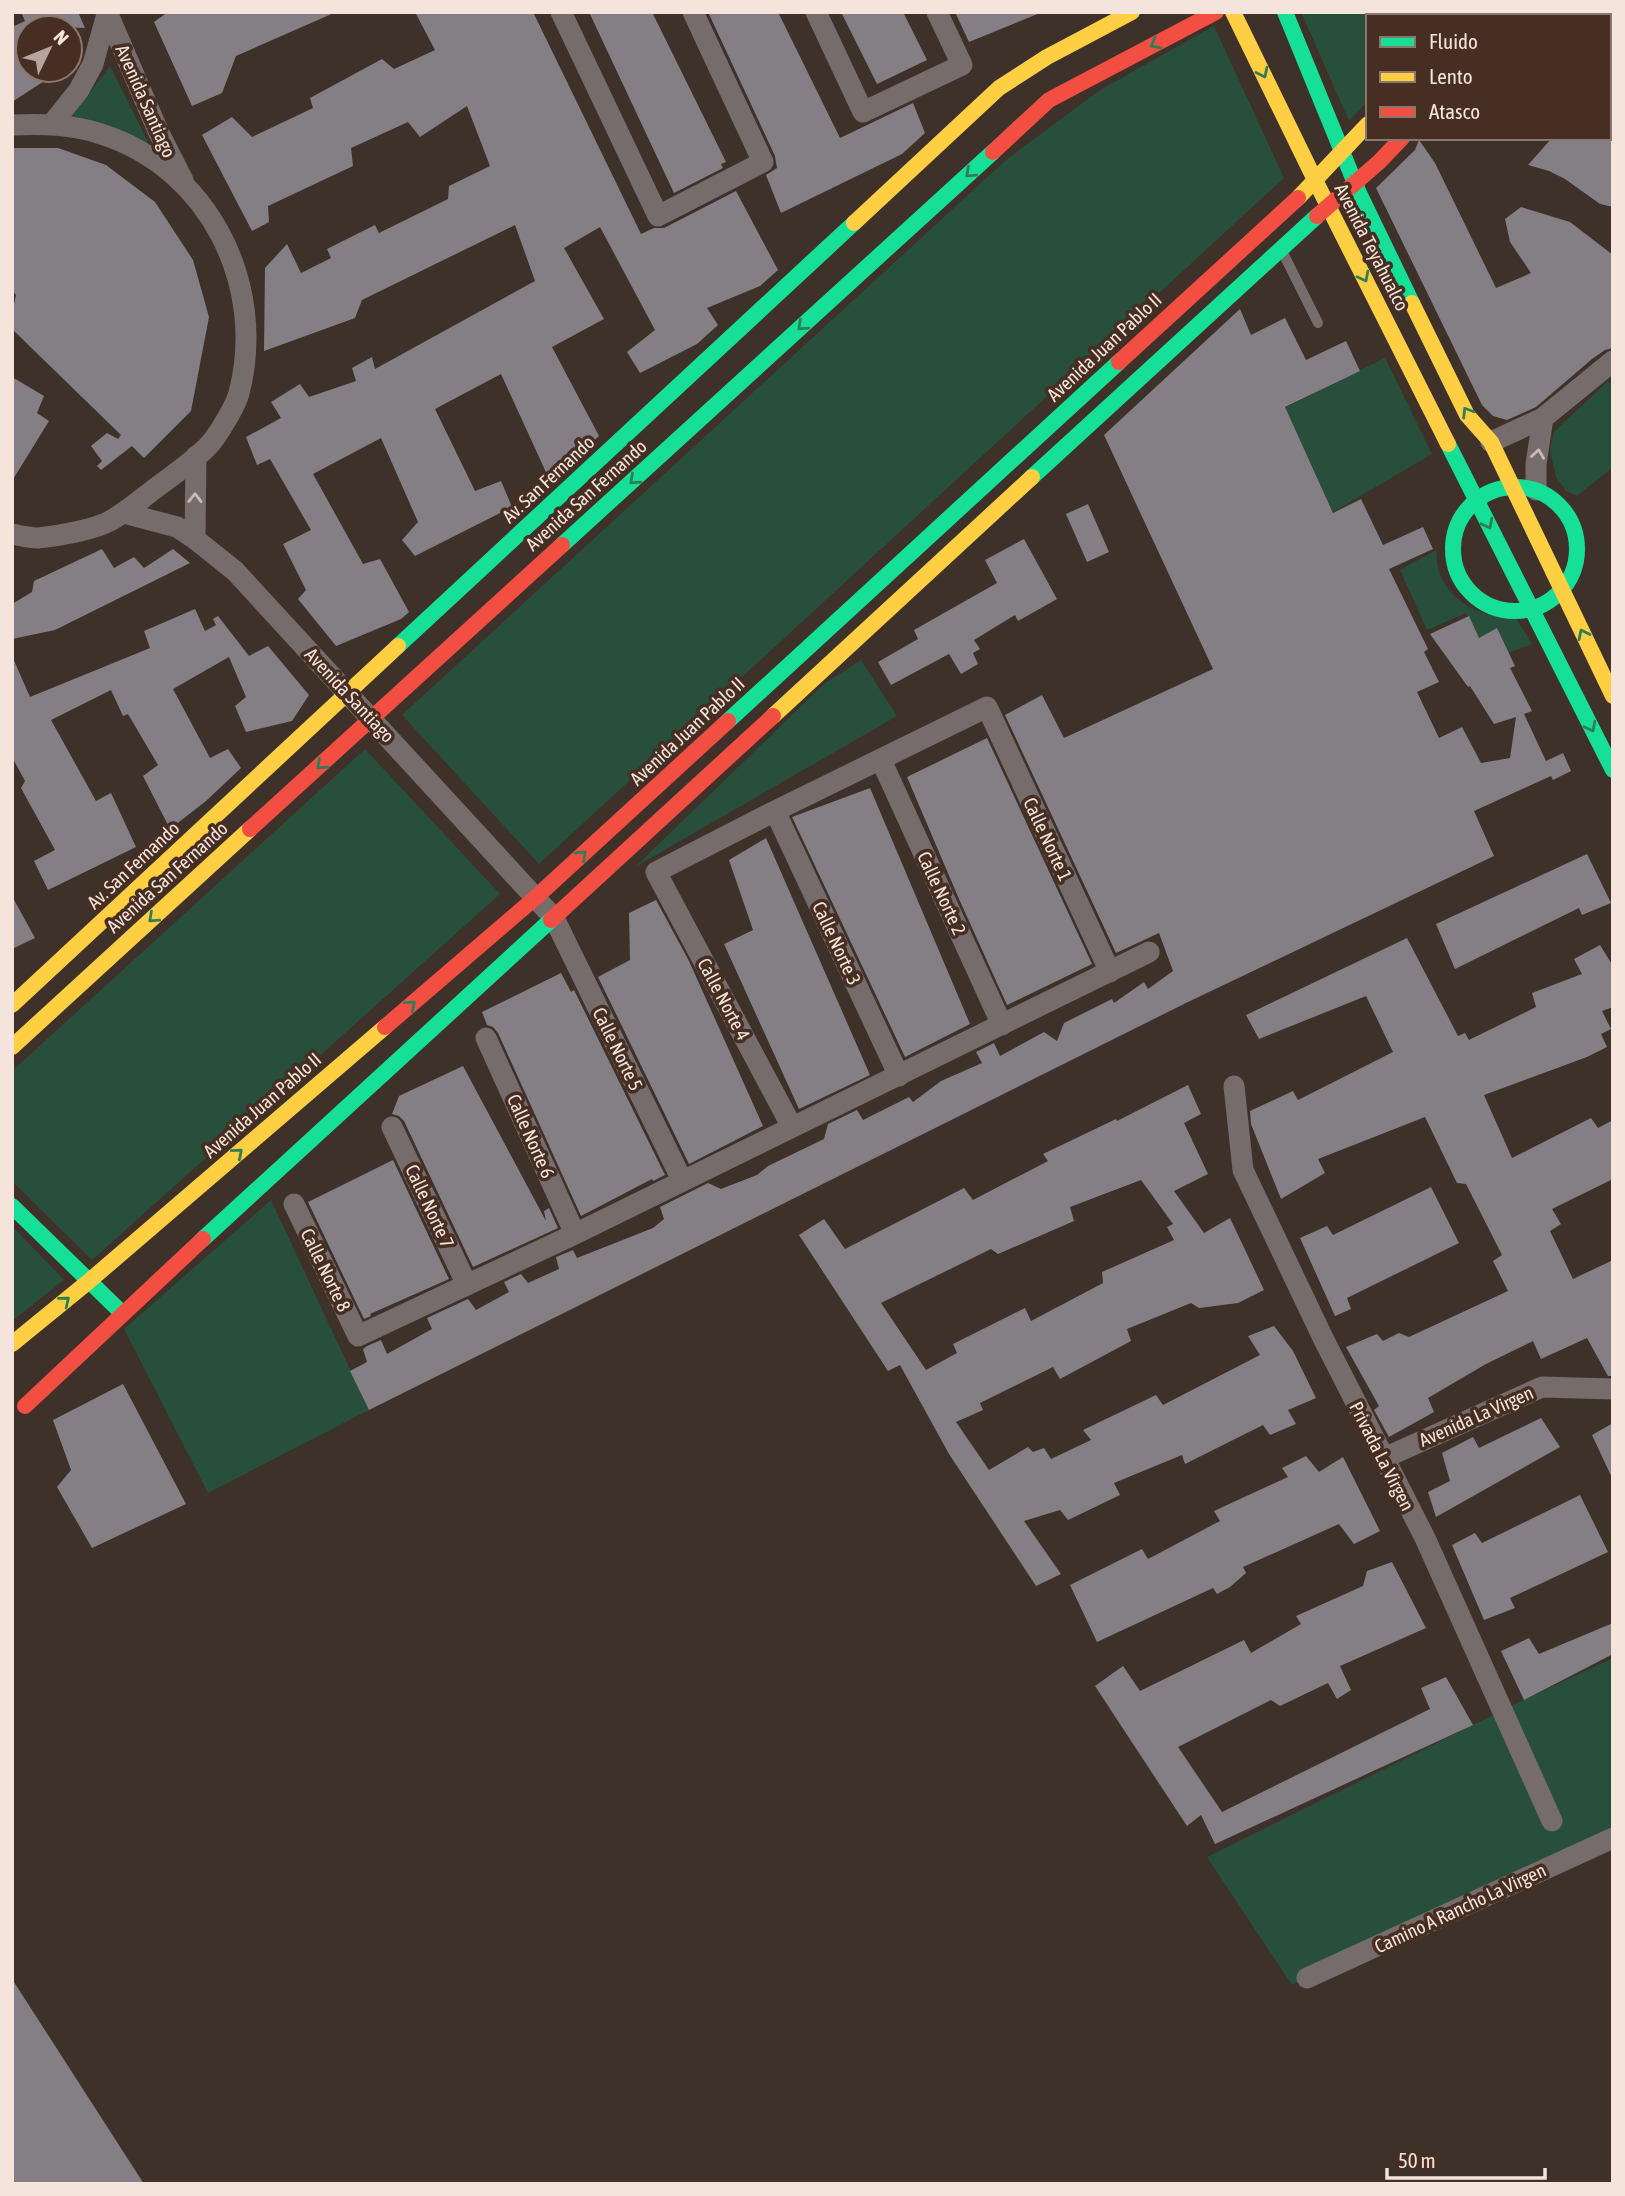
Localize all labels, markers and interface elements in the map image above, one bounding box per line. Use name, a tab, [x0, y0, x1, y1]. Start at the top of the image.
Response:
north arrow	[14, 14, 84, 84]
legend	[1366, 14, 1611, 140]
text: N	[50, 26, 73, 49]
text: Fluido	[1429, 29, 1478, 53]
one-way arrow	[1150, 36, 1162, 50]
street label: Avenida Santiago	[111, 41, 181, 161]
text: Lento	[1429, 64, 1473, 88]
one-way arrow	[1254, 66, 1268, 78]
text: Atasco	[1429, 99, 1480, 123]
one-way arrow	[965, 165, 978, 177]
street label: Avenida Teyahualco	[1330, 180, 1414, 314]
one-way arrow	[1356, 270, 1370, 282]
street label: Avenida Juan Pablo II	[1042, 288, 1166, 406]
one-way arrow	[797, 318, 810, 331]
one-way arrow	[1462, 407, 1475, 420]
street label: Av. San Fernando	[497, 431, 599, 527]
street label: Avenida San Fernando	[521, 435, 651, 555]
one-way arrow	[1530, 448, 1545, 460]
one-way arrow	[629, 472, 642, 484]
one-way arrow	[187, 492, 203, 502]
one-way arrow	[1480, 517, 1494, 529]
one-way arrow	[1578, 629, 1592, 641]
street label: Avenida Santiago	[301, 643, 399, 747]
street label: Avenida Juan Pablo II	[625, 672, 749, 790]
one-way arrow	[1583, 720, 1597, 732]
one-way arrow	[316, 756, 329, 769]
street label: Calle Norte 1	[1019, 794, 1077, 884]
street label: Av. San Fernando	[82, 817, 184, 913]
street label: Avenida San Fernando	[102, 817, 232, 937]
street label: Calle Norte 2	[913, 848, 971, 938]
one-way arrow	[574, 851, 587, 864]
street label: Calle Norte 3	[808, 898, 866, 988]
one-way arrow	[148, 910, 161, 923]
street label: Calle Norte 4	[693, 954, 755, 1044]
one-way arrow	[402, 1001, 415, 1013]
street label: Calle Norte 5	[588, 1004, 648, 1094]
street label: Avenida Juan Pablo II	[199, 1048, 325, 1162]
street label: Calle Norte 6	[503, 1091, 559, 1181]
one-way arrow	[230, 1149, 243, 1161]
street label: Calle Norte 7	[401, 1161, 459, 1251]
street label: Calle Norte 8	[296, 1225, 356, 1315]
one-way arrow	[56, 1297, 69, 1309]
street label: Avenida La Virgen	[1415, 1381, 1537, 1451]
street label: Privada La Virgen	[1345, 1398, 1419, 1514]
street label: Camino A Rancho La Virgen	[1371, 1859, 1549, 1957]
scale bar	[1387, 2136, 1544, 2180]
text: 50 m	[1398, 2148, 1436, 2172]

